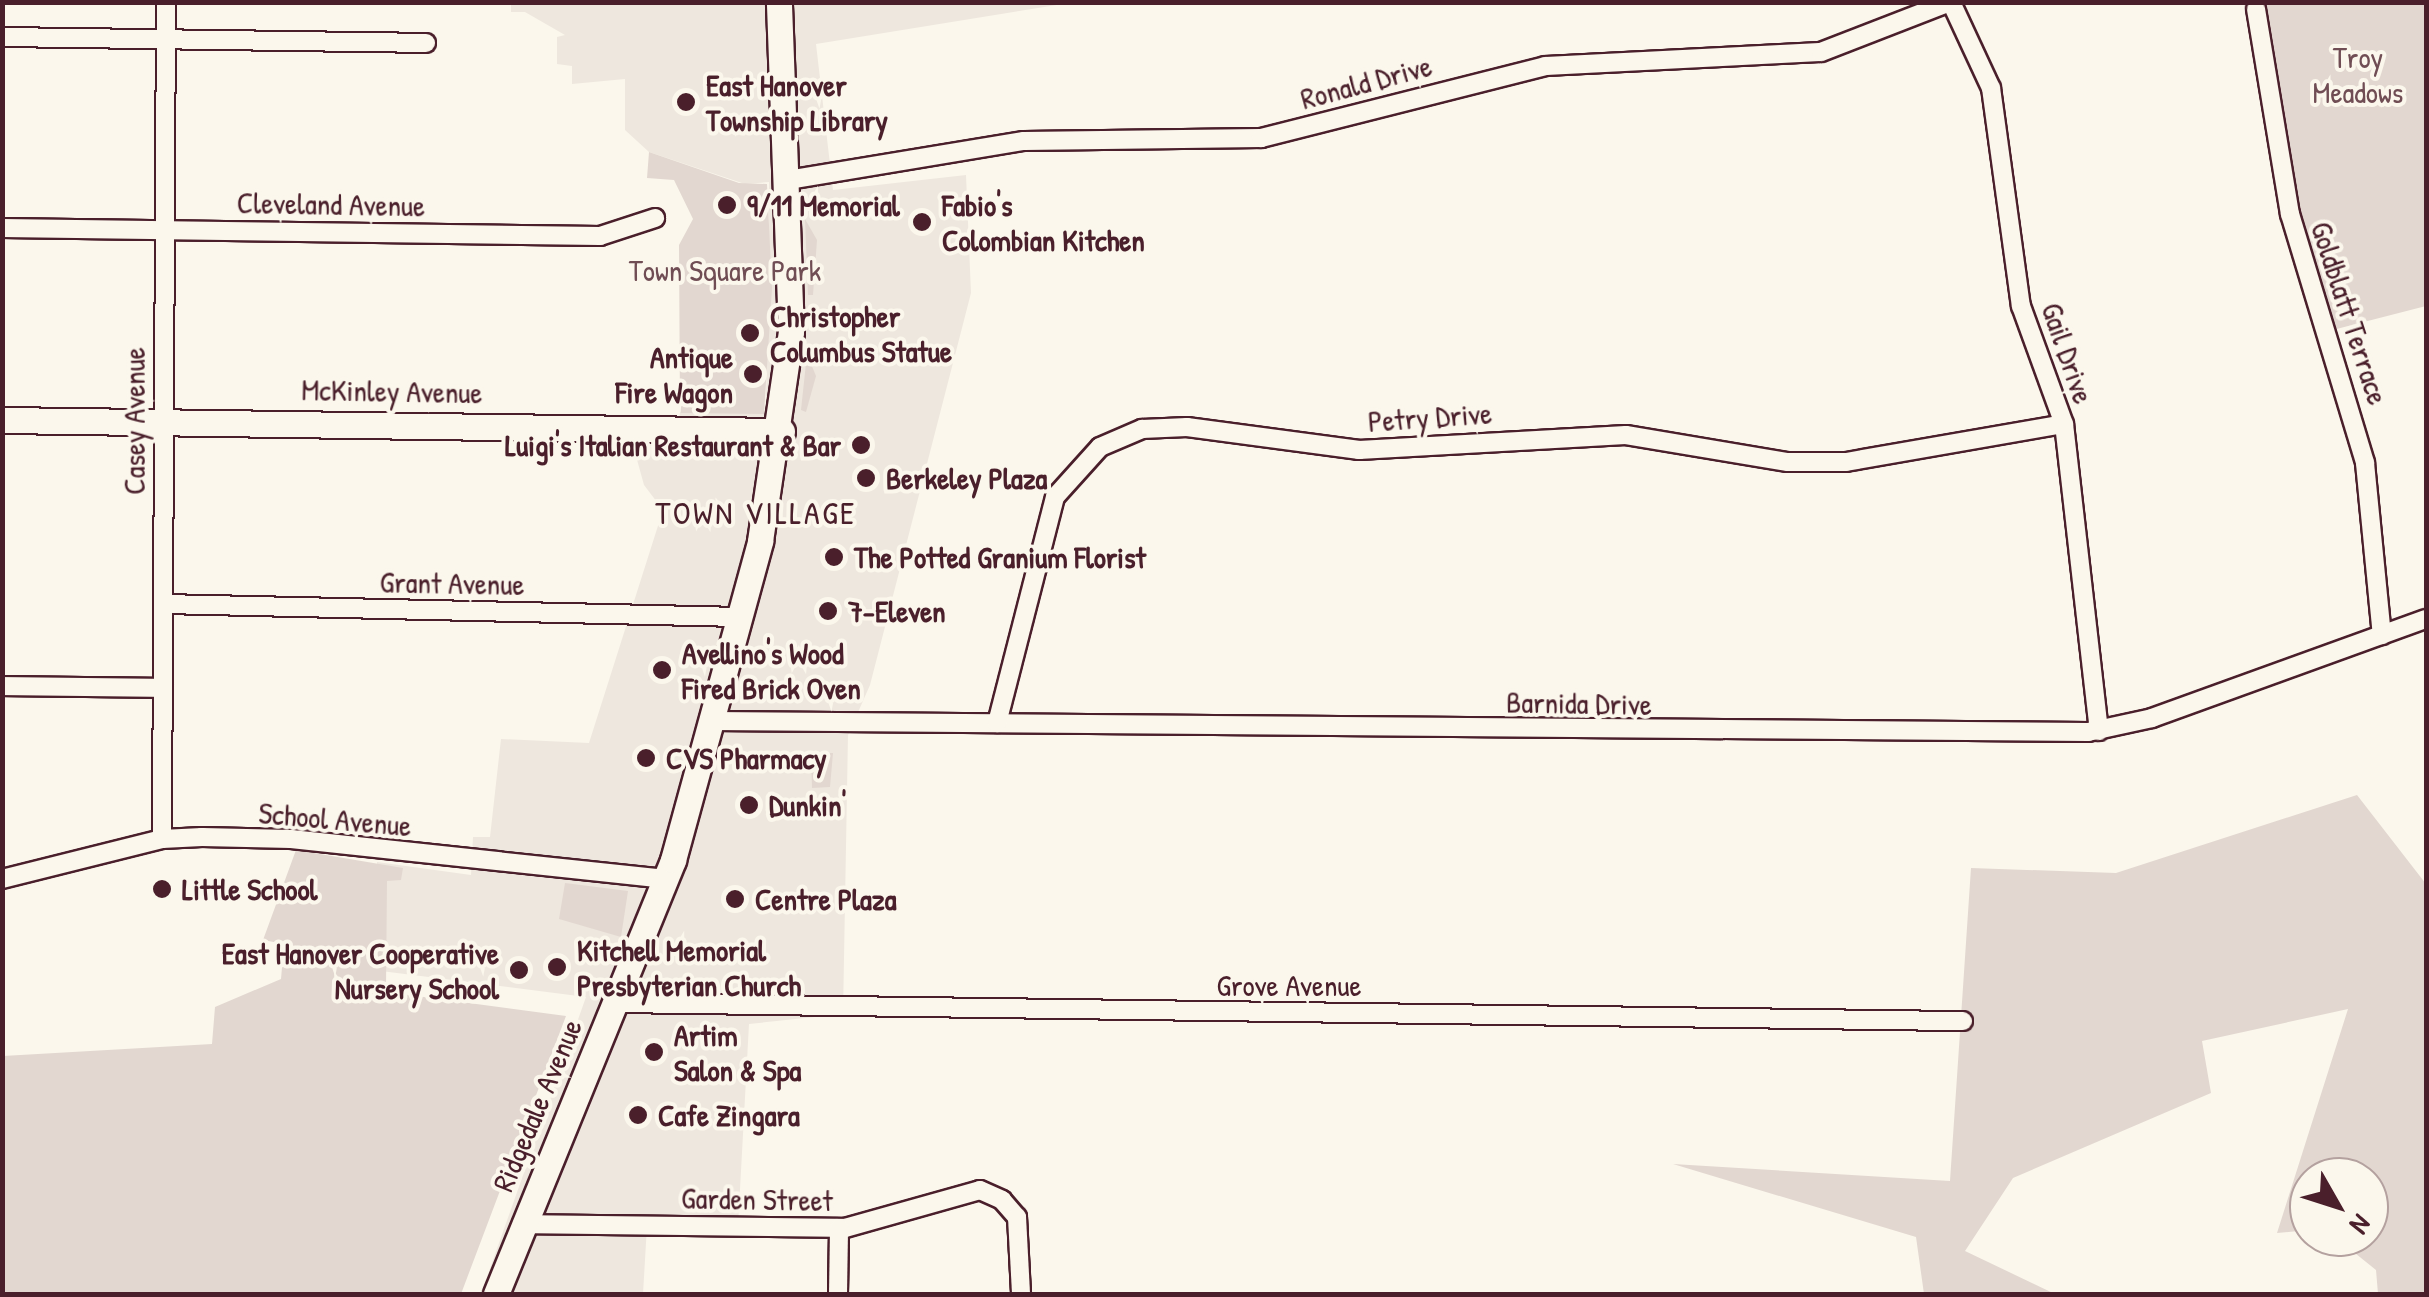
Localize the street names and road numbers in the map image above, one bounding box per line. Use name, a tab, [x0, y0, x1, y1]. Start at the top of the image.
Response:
street label: Ronald Drive	[1297, 47, 1435, 117]
street label: Cleveland Avenue	[237, 184, 425, 224]
street label: Goldblatt Terrace	[2303, 217, 2397, 409]
street label: Gail Drive	[2034, 298, 2102, 408]
street label: Casey Avenue	[116, 347, 152, 495]
street label: McKinley Avenue	[301, 371, 483, 411]
street label: Petry Drive	[1367, 395, 1493, 439]
street label: Grant Avenue	[379, 564, 525, 602]
street label: Barnida Drive	[1506, 684, 1652, 722]
street label: School Avenue	[257, 794, 413, 844]
street label: Grove Avenue	[1217, 967, 1361, 1003]
street label: Ridgedale Avenue	[485, 1013, 589, 1197]
street label: Garden Street	[681, 1180, 833, 1218]

